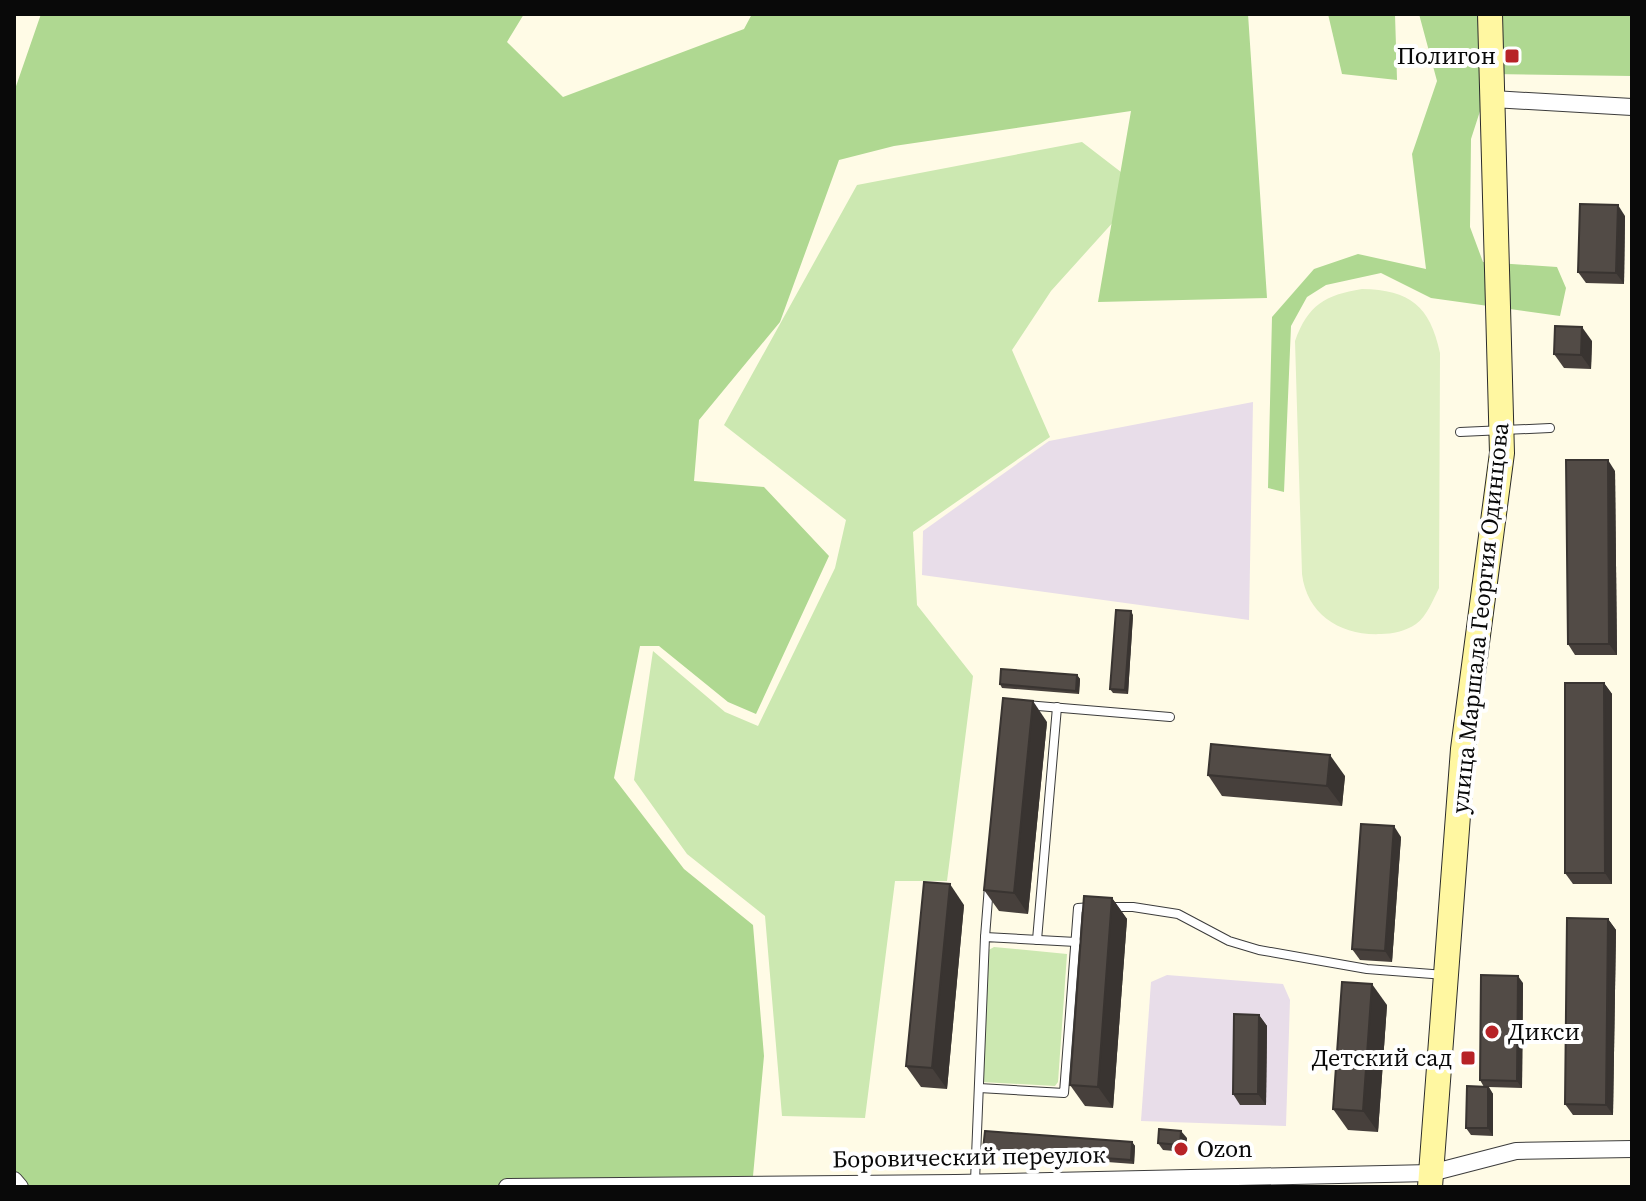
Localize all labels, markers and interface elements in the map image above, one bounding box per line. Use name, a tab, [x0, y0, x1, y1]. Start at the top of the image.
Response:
place label: Полигон	[1397, 39, 1496, 72]
marker: Полигон	[1503, 47, 1521, 65]
street label: улица Маршала Георгия Одинцова	[1443, 420, 1517, 815]
place label: Дикси	[1508, 1015, 1580, 1048]
marker: Дикси	[1483, 1023, 1501, 1041]
place label: Детский сад	[1312, 1041, 1452, 1074]
marker: Детский сад	[1459, 1049, 1477, 1067]
place label: Ozon	[1197, 1132, 1253, 1165]
street label: Боровический переулок	[832, 1138, 1106, 1175]
marker: Ozon	[1172, 1140, 1190, 1158]

